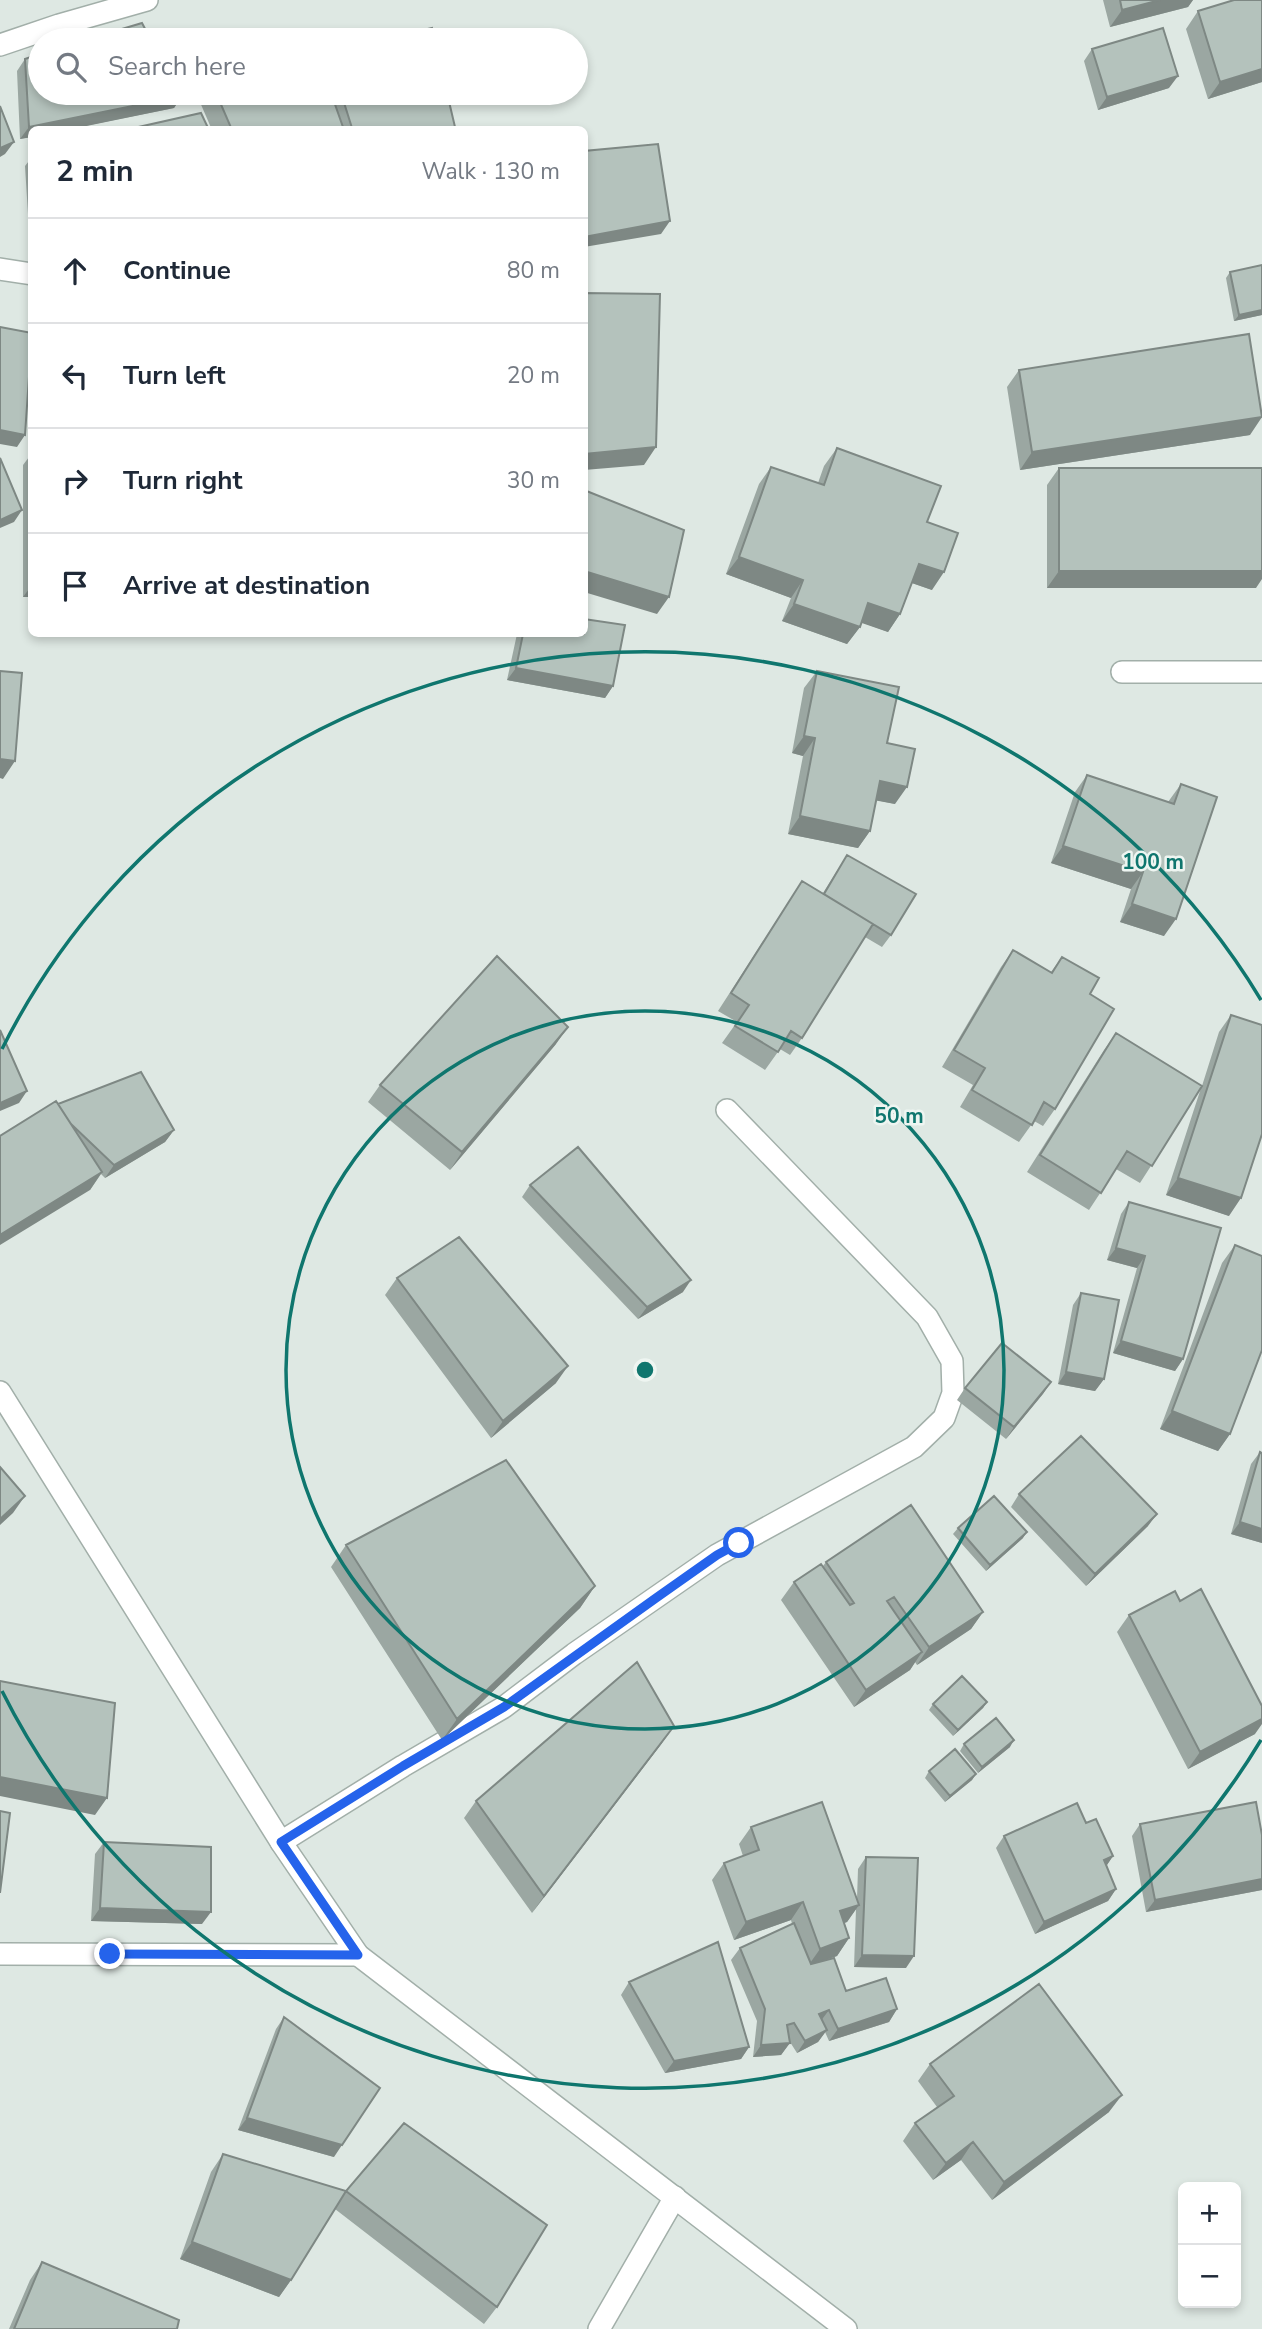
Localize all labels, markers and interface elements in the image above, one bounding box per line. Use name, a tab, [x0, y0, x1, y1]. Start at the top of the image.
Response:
search box	[28, 28, 588, 105]
icon: search	[52, 48, 90, 86]
text: Search here	[108, 49, 246, 84]
text: 2 min	[56, 151, 134, 192]
text: Walk · 130 m	[421, 156, 560, 187]
icon: ahead	[56, 252, 94, 290]
text: Continue	[123, 253, 231, 288]
text: 80 m	[507, 255, 560, 286]
icon: left	[56, 357, 94, 395]
text: Turn left	[123, 358, 226, 393]
text: 20 m	[507, 360, 560, 391]
icon: right	[56, 462, 94, 500]
text: Turn right	[123, 463, 242, 498]
text: 30 m	[507, 465, 560, 496]
icon: arrive	[56, 567, 94, 605]
text: Arrive at destination	[123, 568, 370, 603]
text: 100 m	[1122, 848, 1184, 876]
text: 50 m	[874, 1102, 924, 1130]
centre of rings	[633, 1358, 657, 1382]
route start	[723, 1527, 754, 1558]
route end	[94, 1938, 125, 1969]
map controls	[1178, 2182, 1241, 2308]
button: +	[1178, 2182, 1241, 2245]
button: −	[1178, 2245, 1241, 2308]

